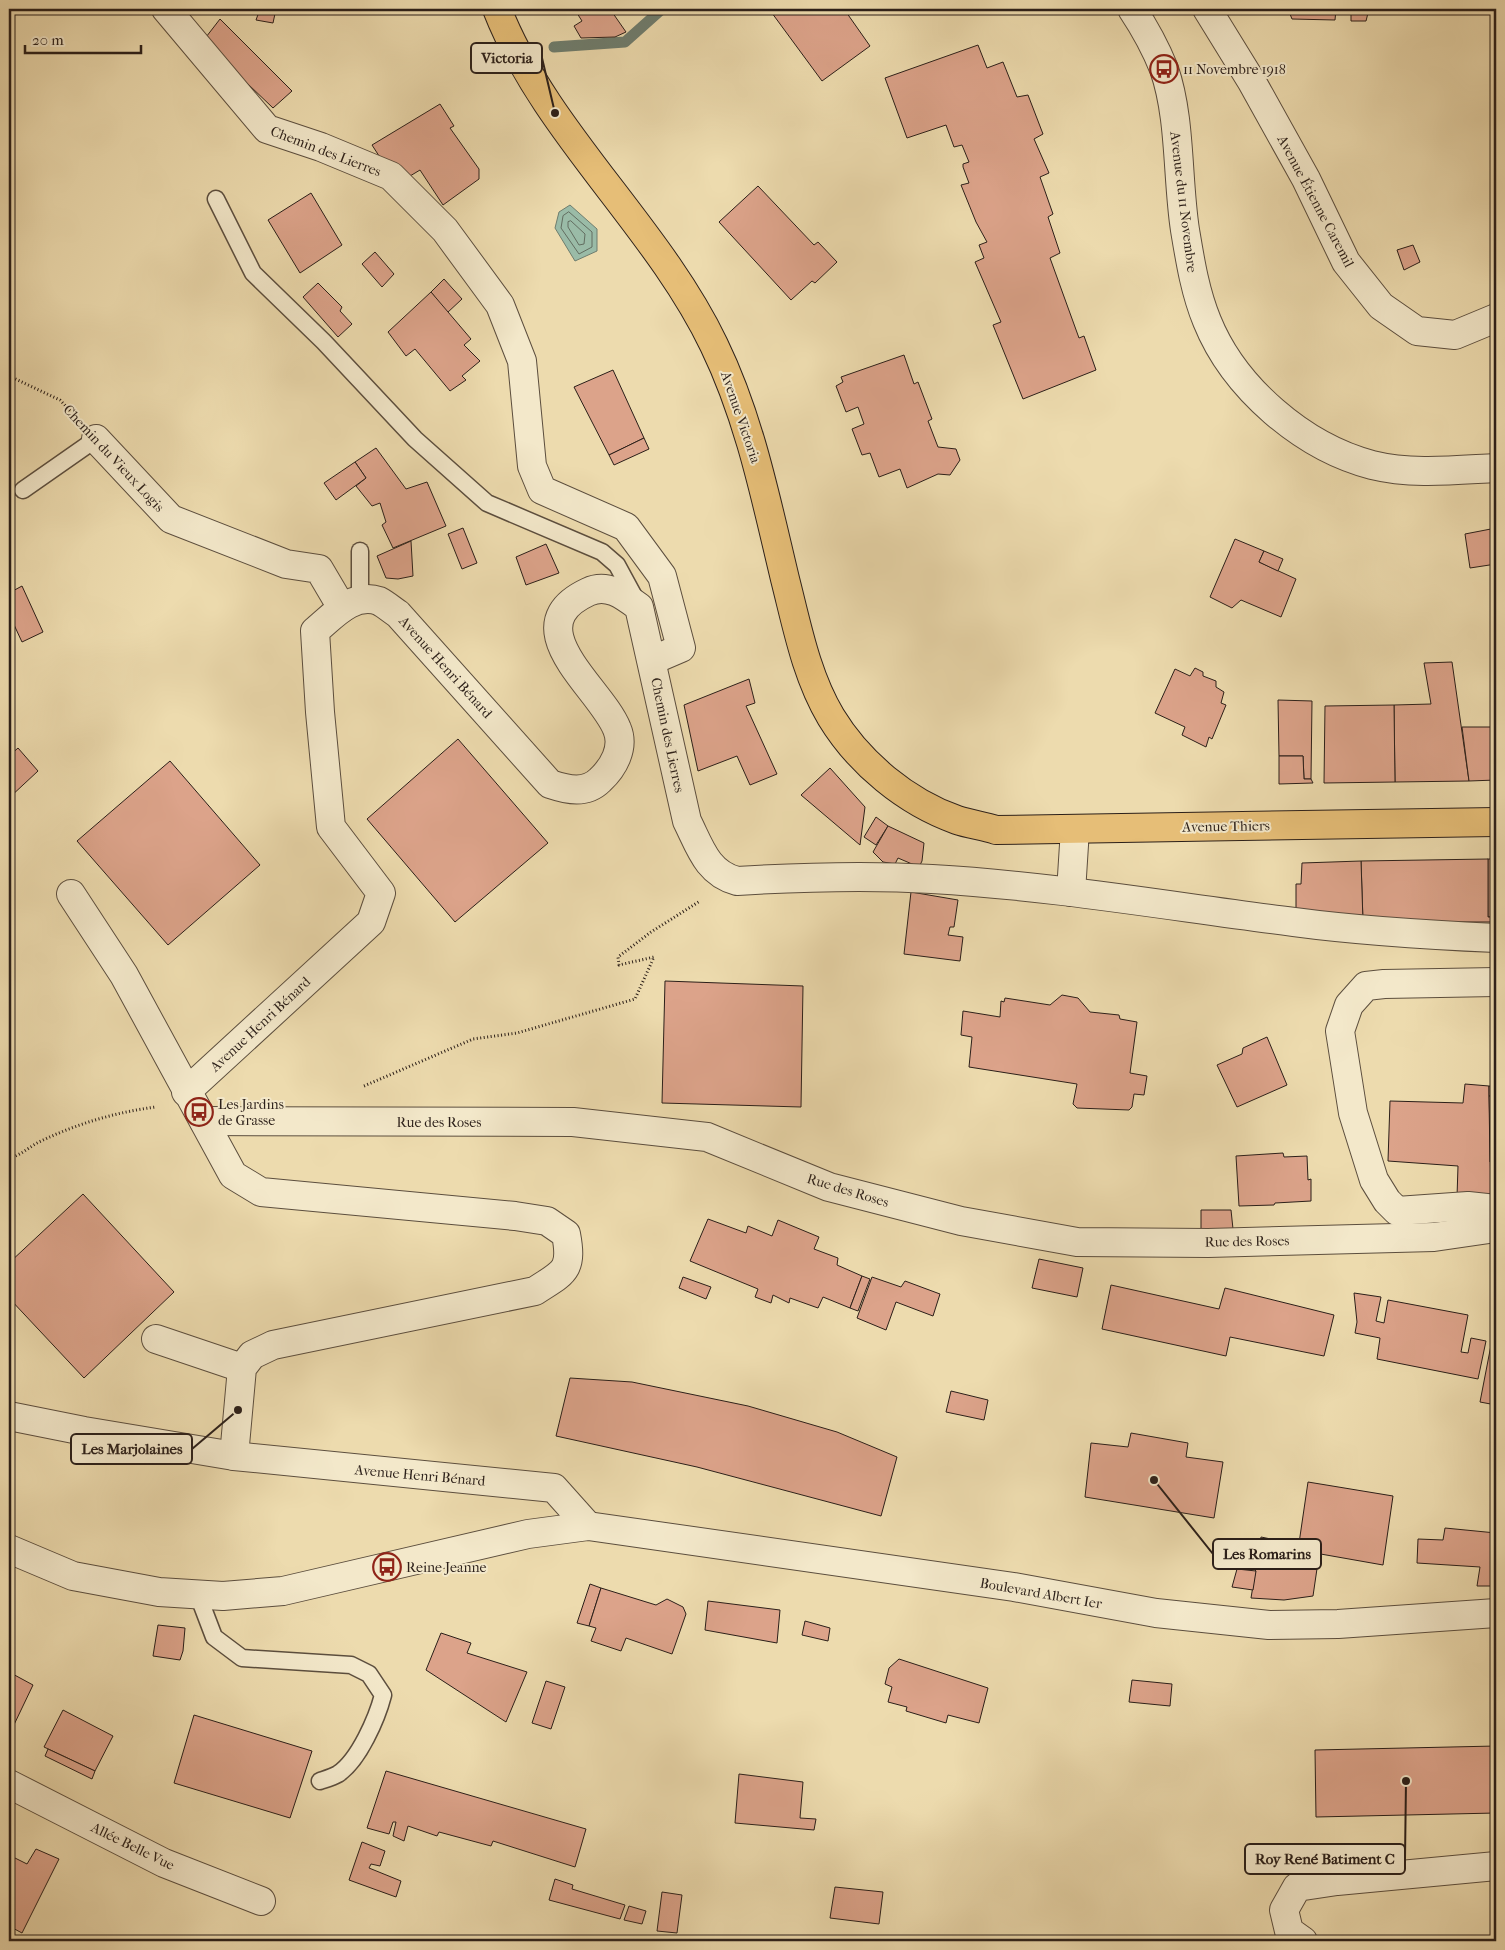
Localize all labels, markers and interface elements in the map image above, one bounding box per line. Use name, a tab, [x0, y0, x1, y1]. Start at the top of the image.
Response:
scale bar	[25, 22, 141, 54]
text: 20 m	[32, 31, 64, 49]
callout: Victoria	[471, 43, 542, 73]
text: Victoria	[480, 49, 534, 67]
bus stop icon: 11 Novembre 1918	[1149, 54, 1179, 84]
place label: 11 Novembre 1918	[1183, 61, 1286, 78]
street label: Chemin des Lierres	[268, 123, 384, 180]
street label: Avenue du 11 Novembre	[1166, 129, 1201, 274]
street label: Avenue Étienne Caremil	[1273, 131, 1359, 270]
street label: Avenue Victoria	[717, 368, 764, 466]
street label: Chemin du Vieux Logis	[60, 401, 168, 515]
street label: Avenue Henri Bénard	[395, 612, 496, 722]
street label: Chemin des Lierres	[647, 676, 688, 794]
street label: Avenue Thiers	[1181, 817, 1270, 836]
street label: Avenue Henri Bénard	[206, 973, 314, 1076]
place label: Les Jardins de Grasse	[218, 1096, 284, 1129]
bus stop icon: Les Jardins de Grasse	[184, 1097, 214, 1127]
street label: Rue des Roses	[397, 1114, 481, 1131]
street label: Rue des Roses	[805, 1170, 891, 1211]
street label: Rue des Roses	[1204, 1232, 1290, 1251]
callout: Les Marjolaines	[71, 1434, 192, 1464]
text: Les Marjolaines	[82, 1440, 183, 1458]
street label: Avenue Henri Bénard	[353, 1461, 486, 1490]
callout: Les Romarins	[1213, 1539, 1321, 1569]
text: Les Romarins	[1223, 1545, 1311, 1563]
bus stop icon: Reine Jeanne	[372, 1552, 402, 1582]
place label: Reine Jeanne	[406, 1559, 487, 1576]
street label: Boulevard Albert Ier	[979, 1574, 1103, 1613]
street label: Allée Belle Vue	[87, 1818, 177, 1874]
callout: Roy René Batiment C	[1245, 1844, 1405, 1874]
text: Roy René Batiment C	[1255, 1850, 1395, 1868]

